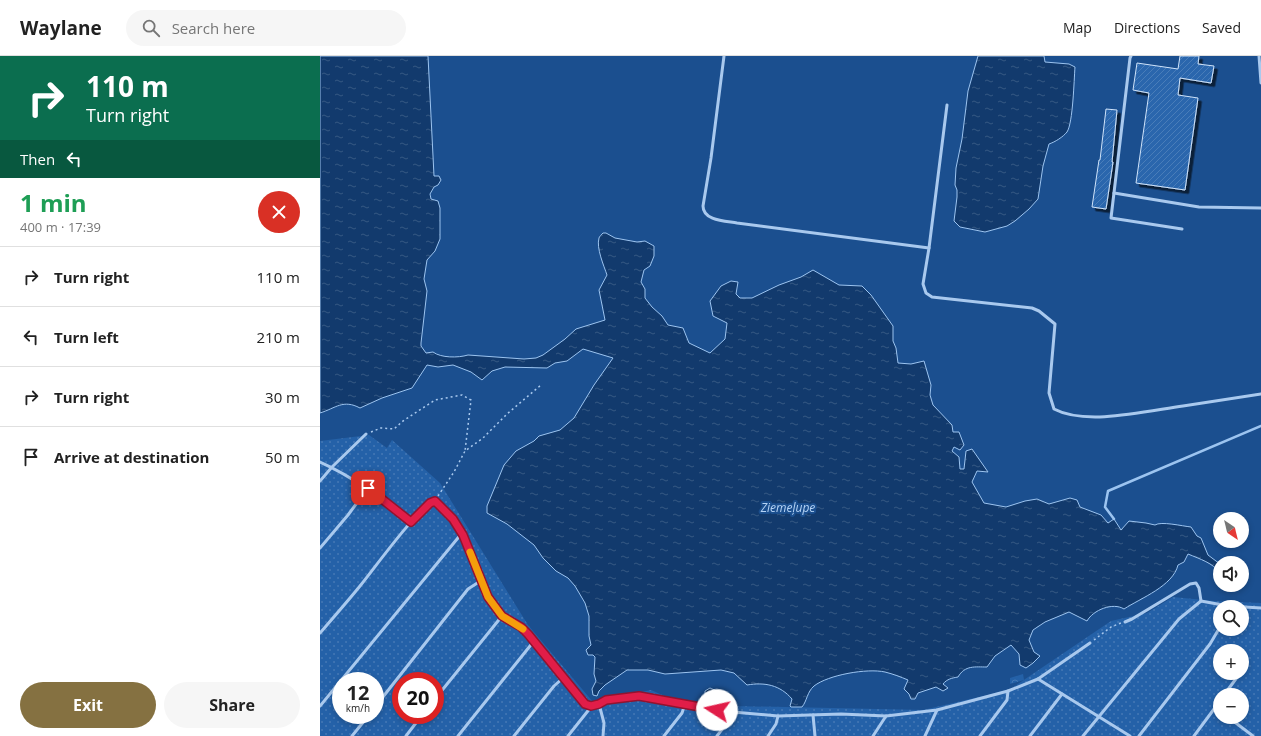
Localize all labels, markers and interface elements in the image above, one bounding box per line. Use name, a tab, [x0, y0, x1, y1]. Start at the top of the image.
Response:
search box	[126, 10, 406, 46]
text: Waylane	[20, 15, 102, 41]
icon: search	[140, 17, 162, 39]
text: Search here	[172, 18, 255, 38]
text: Map	[1063, 18, 1092, 37]
text: Directions	[1114, 18, 1180, 37]
text: Saved	[1202, 18, 1241, 37]
text: 110 m	[86, 67, 169, 105]
icon: right	[20, 72, 72, 124]
text: Turn right	[86, 103, 169, 127]
icon: left	[63, 148, 85, 170]
text: Then	[20, 149, 55, 169]
text: 1 min	[20, 186, 87, 219]
button: close	[258, 191, 300, 233]
text: 400 m · 17:39	[20, 218, 101, 236]
icon: right	[20, 266, 42, 288]
text: Turn right	[54, 267, 129, 287]
text: 110 m	[256, 267, 300, 287]
icon: left	[20, 326, 42, 348]
text: Turn left	[54, 327, 119, 347]
text: 210 m	[256, 327, 300, 347]
icon: right	[20, 386, 42, 408]
text: Turn right	[54, 387, 129, 407]
text: 30 m	[265, 387, 300, 407]
icon: arrive	[20, 446, 42, 468]
text: Arrive at destination	[54, 447, 209, 467]
text: 50 m	[265, 447, 300, 467]
pin	[351, 471, 385, 505]
icon: arrive	[357, 477, 379, 499]
water label: Ziemeļupe	[760, 499, 815, 516]
north arrow	[1213, 512, 1249, 548]
map controls	[1213, 512, 1249, 724]
button: sound	[1213, 556, 1249, 592]
button: search	[1213, 600, 1249, 636]
button: +	[1213, 644, 1249, 680]
speed limit sign: 20	[392, 672, 444, 724]
text: 12	[347, 679, 369, 706]
button: Exit	[20, 682, 156, 728]
button: Share	[164, 682, 300, 728]
button: −	[1213, 688, 1249, 724]
position arrow	[696, 689, 738, 731]
text: km/h	[346, 701, 370, 715]

